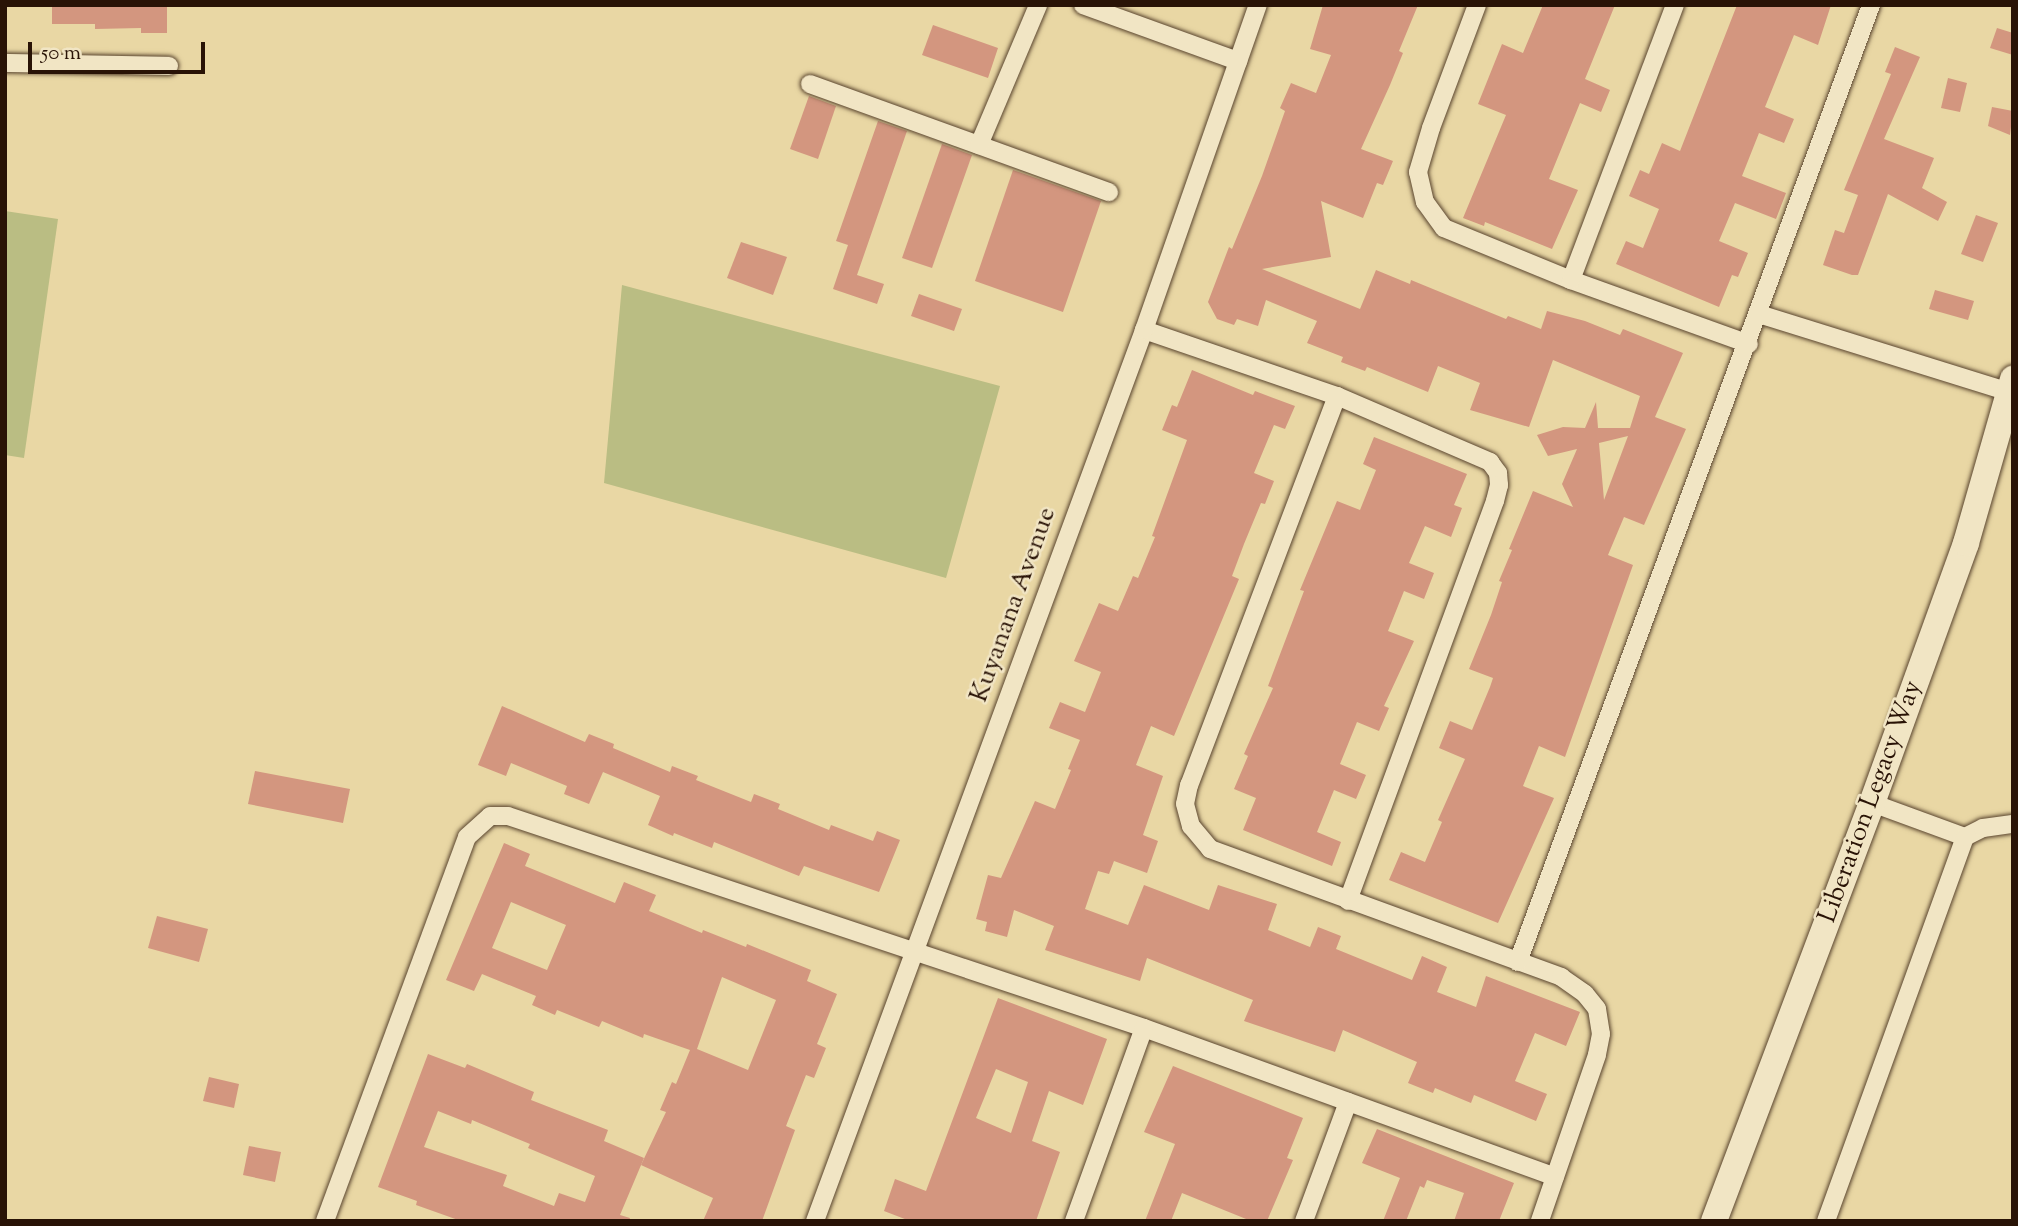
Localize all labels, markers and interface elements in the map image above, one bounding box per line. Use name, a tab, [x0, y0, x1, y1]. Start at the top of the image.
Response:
scale bar	[32, 28, 208, 72]
text: 50 m	[41, 39, 81, 69]
street label: Kuyanana Avenue	[964, 503, 1064, 707]
street label: Liberation Legacy Way	[1813, 677, 1929, 927]

